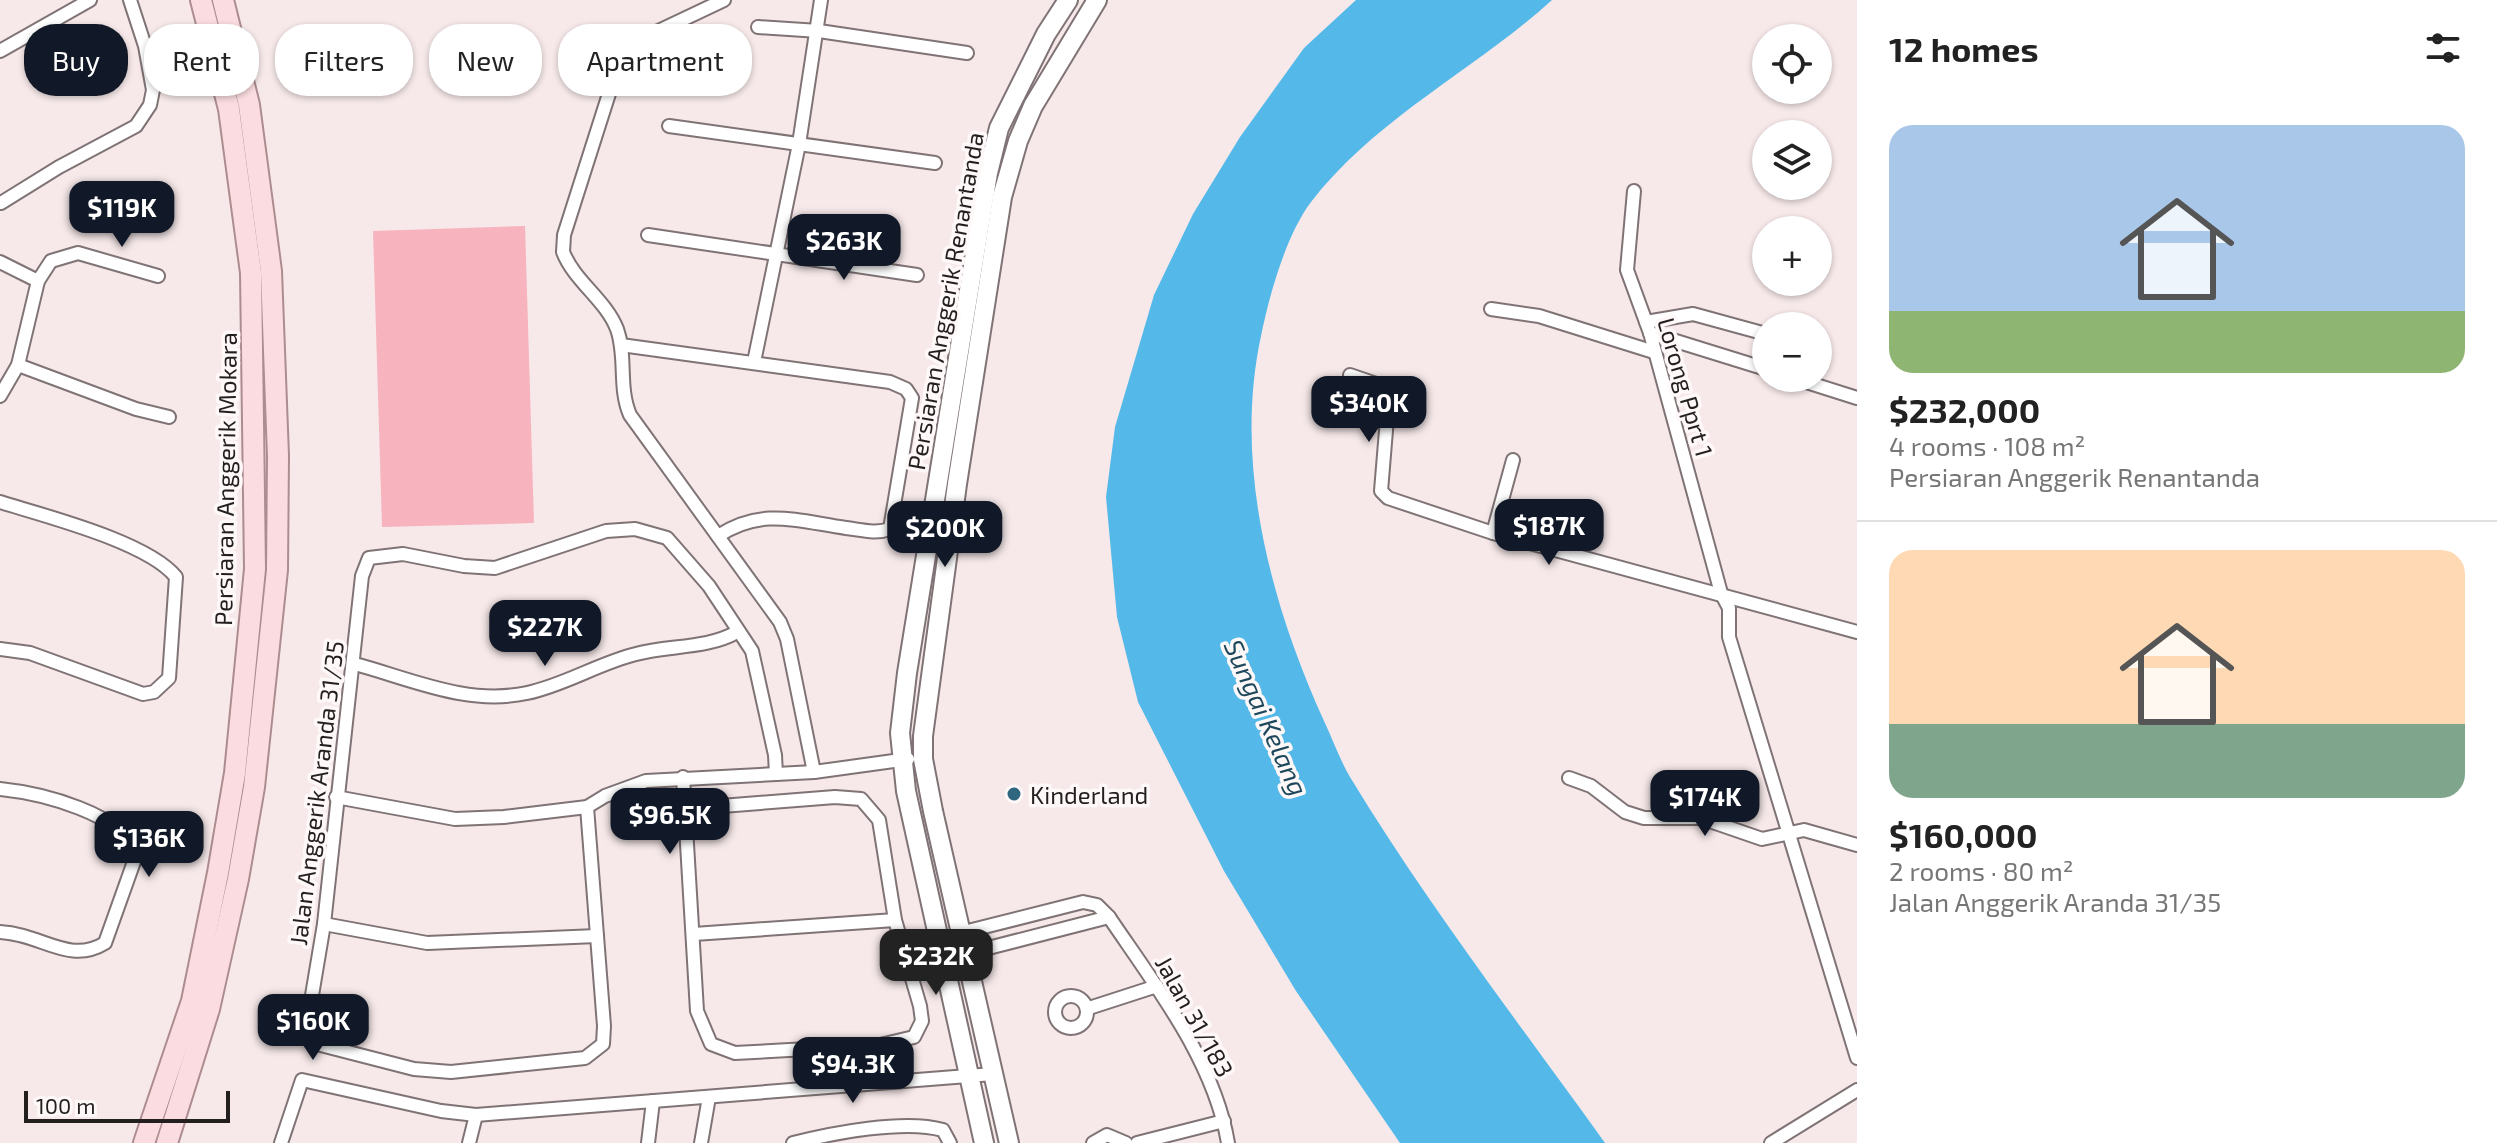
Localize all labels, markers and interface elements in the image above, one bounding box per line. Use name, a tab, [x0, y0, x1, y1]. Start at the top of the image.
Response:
chip: Buy	[24, 24, 128, 96]
chip: Rent	[144, 24, 259, 96]
chip: Filters	[275, 24, 413, 96]
chip: New	[429, 24, 542, 96]
chip: Apartment	[558, 24, 752, 96]
map controls	[1752, 24, 1832, 392]
button: locate	[1752, 24, 1832, 104]
icon: filters	[2421, 26, 2465, 70]
text: 12 homes	[1889, 28, 2038, 69]
button: layers	[1752, 120, 1832, 200]
street label: Persiaran Anggerik Renantanda	[901, 130, 989, 472]
icon: home	[2105, 177, 2249, 321]
pin: $119K	[66, 181, 178, 249]
text: $119K	[87, 191, 157, 222]
pin: $263K	[788, 214, 900, 282]
button: +	[1752, 216, 1832, 296]
text: $263K	[806, 224, 882, 255]
button: −	[1752, 312, 1832, 392]
street label: Lorong Pprt 1	[1652, 314, 1720, 460]
street label: Persiaran Anggerik Mokara	[208, 332, 242, 626]
pin: $340K	[1313, 376, 1425, 444]
text: $340K	[1329, 386, 1409, 417]
text: $232,000	[1889, 389, 2040, 430]
text: 4 rooms · 108 m²	[1889, 430, 2085, 461]
text: Persiaran Anggerik Renantanda	[1889, 461, 2260, 492]
pin: $187K	[1493, 499, 1605, 567]
pin: $200K	[889, 501, 1001, 569]
text: $187K	[1513, 509, 1585, 540]
text: $200K	[905, 511, 985, 542]
pin: $227K	[489, 600, 601, 668]
icon: home	[2105, 602, 2249, 746]
text: $227K	[507, 610, 583, 641]
water label: Sungai Kelang	[1219, 634, 1315, 800]
street label: Jalan Anggerik Aranda 31/35	[283, 639, 349, 947]
pin: $174K	[1649, 770, 1761, 838]
place label: Kinderland	[1030, 780, 1148, 809]
text: $174K	[1668, 780, 1742, 811]
marker: Kinderland	[1005, 785, 1023, 803]
pin: $96.5K	[605, 788, 735, 856]
text: $96.5K	[629, 798, 711, 829]
pin: $136K	[93, 811, 205, 879]
text: $160,000	[1889, 814, 2038, 855]
text: $136K	[113, 821, 185, 852]
text: 2 rooms · 80 m²	[1889, 855, 2074, 886]
text: Jalan Anggerik Aranda 31/35	[1889, 886, 2221, 917]
pin: $232K	[880, 929, 992, 997]
text: $232K	[898, 939, 974, 970]
street label: Jalan 31/183	[1150, 950, 1240, 1082]
pin: $160K	[257, 994, 369, 1062]
text: $160K	[276, 1004, 350, 1035]
pin: $94.3K	[788, 1037, 918, 1105]
text: $94.3K	[811, 1047, 895, 1078]
scale bar	[24, 1087, 230, 1123]
text: 100 m	[36, 1092, 95, 1118]

